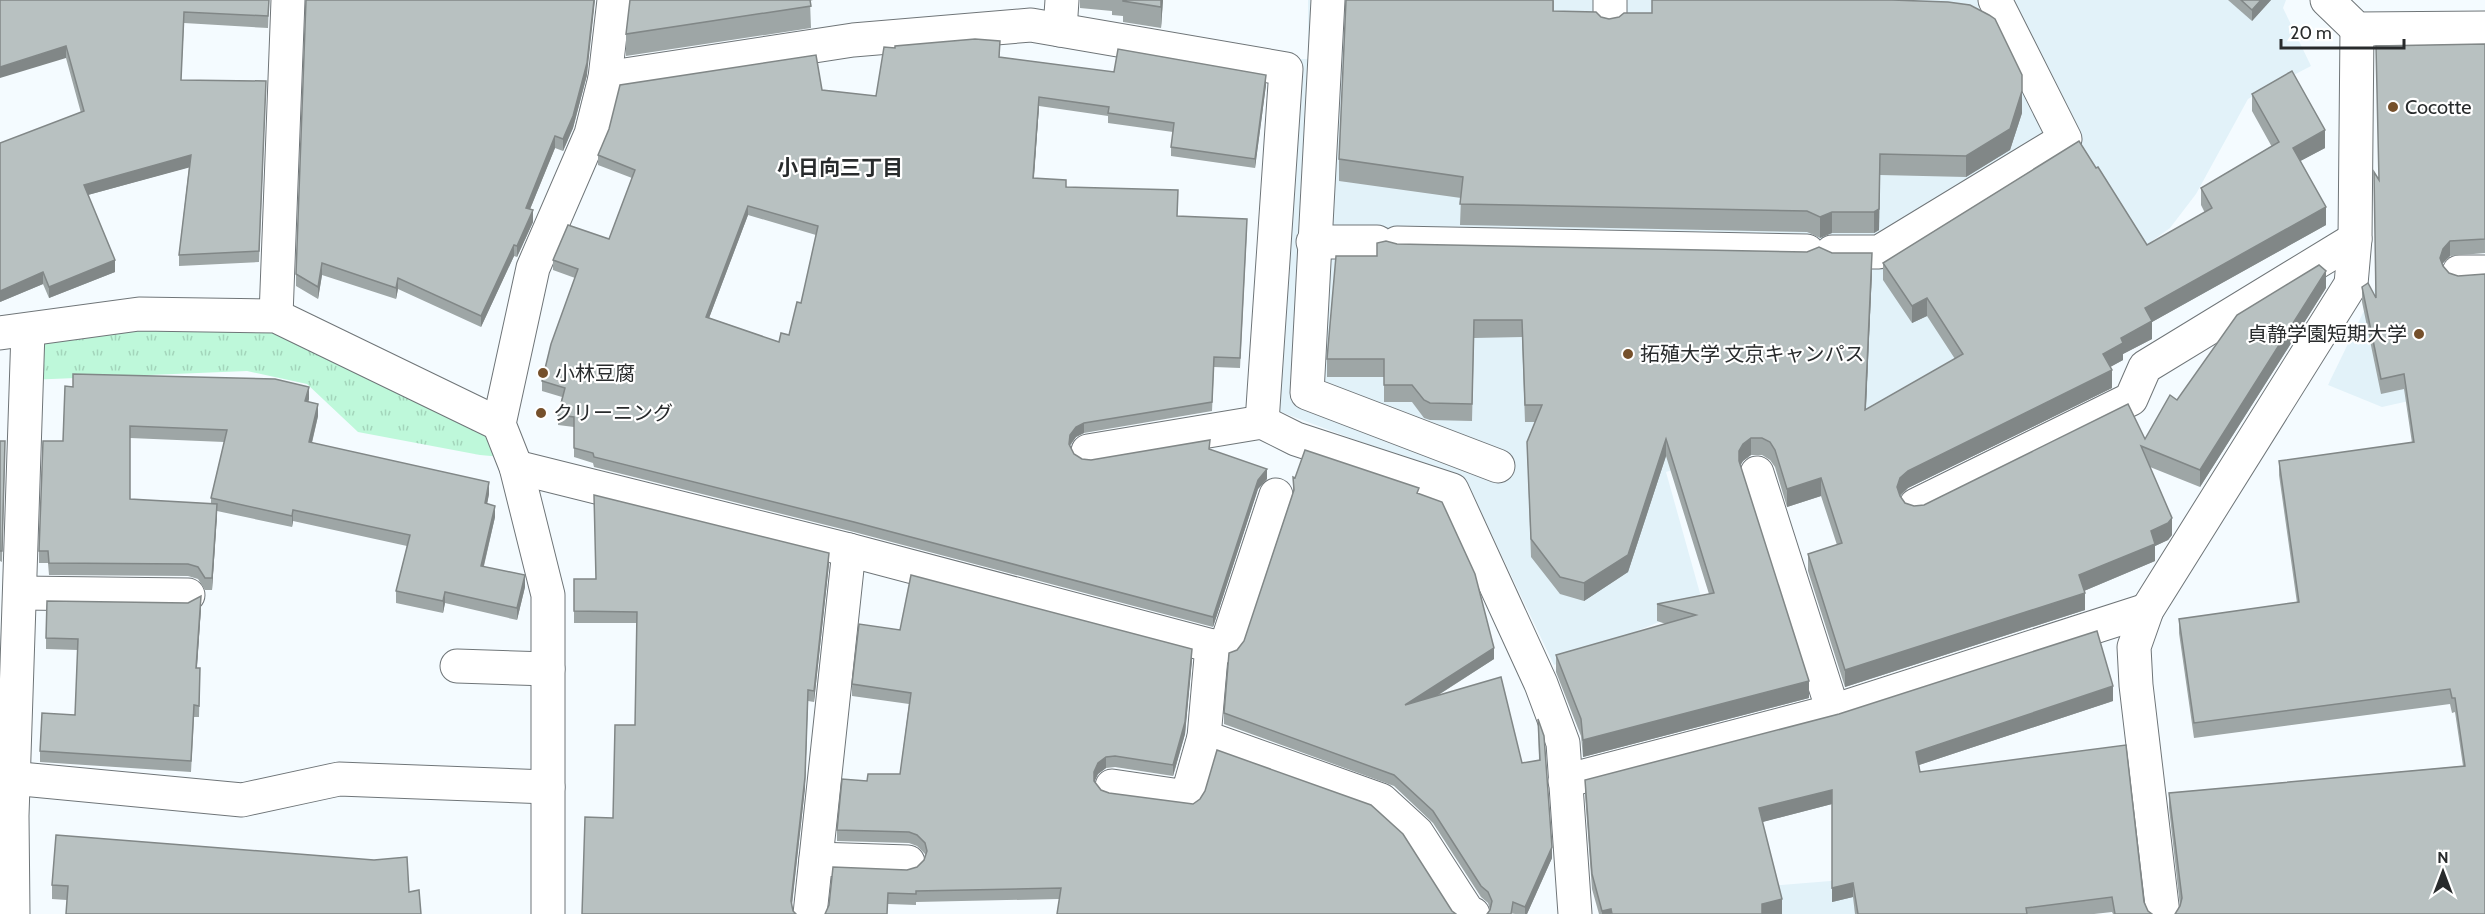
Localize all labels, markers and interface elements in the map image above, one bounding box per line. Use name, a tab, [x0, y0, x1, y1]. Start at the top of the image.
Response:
scale bar	[2281, 12, 2404, 50]
text: 20 m	[2290, 22, 2332, 44]
place label: Cocotte	[2405, 95, 2471, 119]
marker: Cocotte	[2386, 100, 2400, 114]
district label: 小日向三丁目	[777, 155, 903, 180]
place label: 貞静学園短期大学	[2247, 322, 2407, 346]
marker: 貞静学園短期大学	[2412, 327, 2426, 341]
place label: 拓殖大学 文京キャンパス	[1640, 342, 1865, 366]
marker: 拓殖大学 文京キャンパス	[1621, 347, 1635, 361]
place label: 小林豆腐	[555, 361, 635, 385]
marker: 小林豆腐	[536, 366, 550, 380]
place label: クリーニング	[553, 401, 673, 425]
marker: クリーニング	[534, 406, 548, 420]
north arrow	[2413, 842, 2473, 902]
text: N	[2437, 848, 2449, 867]

